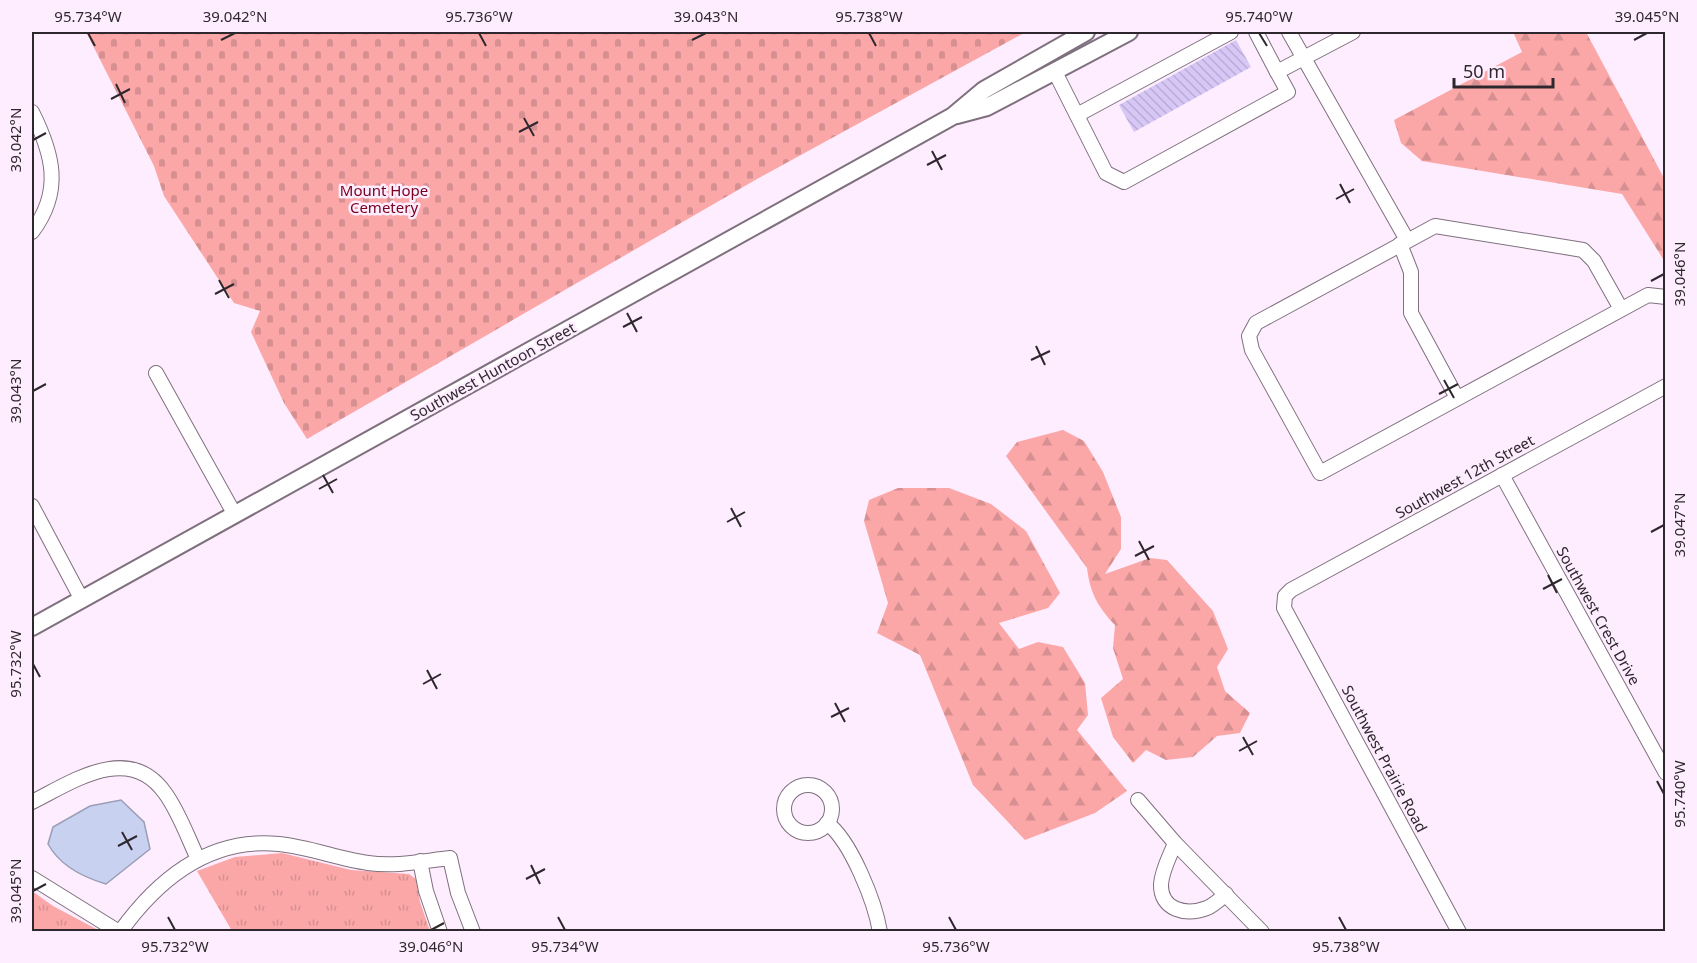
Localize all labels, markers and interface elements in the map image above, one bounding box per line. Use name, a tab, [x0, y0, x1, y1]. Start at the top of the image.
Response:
text: 95.734°W	[54, 6, 122, 26]
text: 39.042°N	[203, 6, 267, 26]
text: 95.736°W	[445, 6, 513, 26]
text: 39.043°N	[674, 6, 738, 26]
text: 95.738°W	[835, 6, 903, 26]
text: 95.740°W	[1225, 6, 1293, 26]
text: 39.045°N	[1615, 6, 1679, 26]
scale bar	[1454, 51, 1553, 89]
text: 50 m	[1463, 59, 1505, 83]
text: 39.042°N	[5, 108, 25, 172]
park label: Mount Hope Cemetery	[340, 180, 428, 217]
text: 39.046°N	[1669, 242, 1689, 306]
street label: Southwest Huntoon Street	[406, 317, 579, 425]
text: 39.043°N	[5, 359, 25, 423]
street label: Southwest 12th Street	[1392, 429, 1538, 523]
text: 39.047°N	[1669, 493, 1689, 557]
street label: Southwest Crest Drive	[1552, 543, 1645, 688]
text: 95.732°W	[5, 630, 25, 698]
street label: Southwest Prairie Road	[1338, 682, 1432, 836]
text: 95.740°W	[1669, 760, 1689, 828]
text: 39.045°N	[5, 859, 25, 923]
text: 95.732°W	[141, 936, 209, 956]
text: 39.046°N	[399, 936, 463, 956]
text: 95.734°W	[531, 936, 599, 956]
text: 95.736°W	[922, 936, 990, 956]
text: 95.738°W	[1312, 936, 1380, 956]

